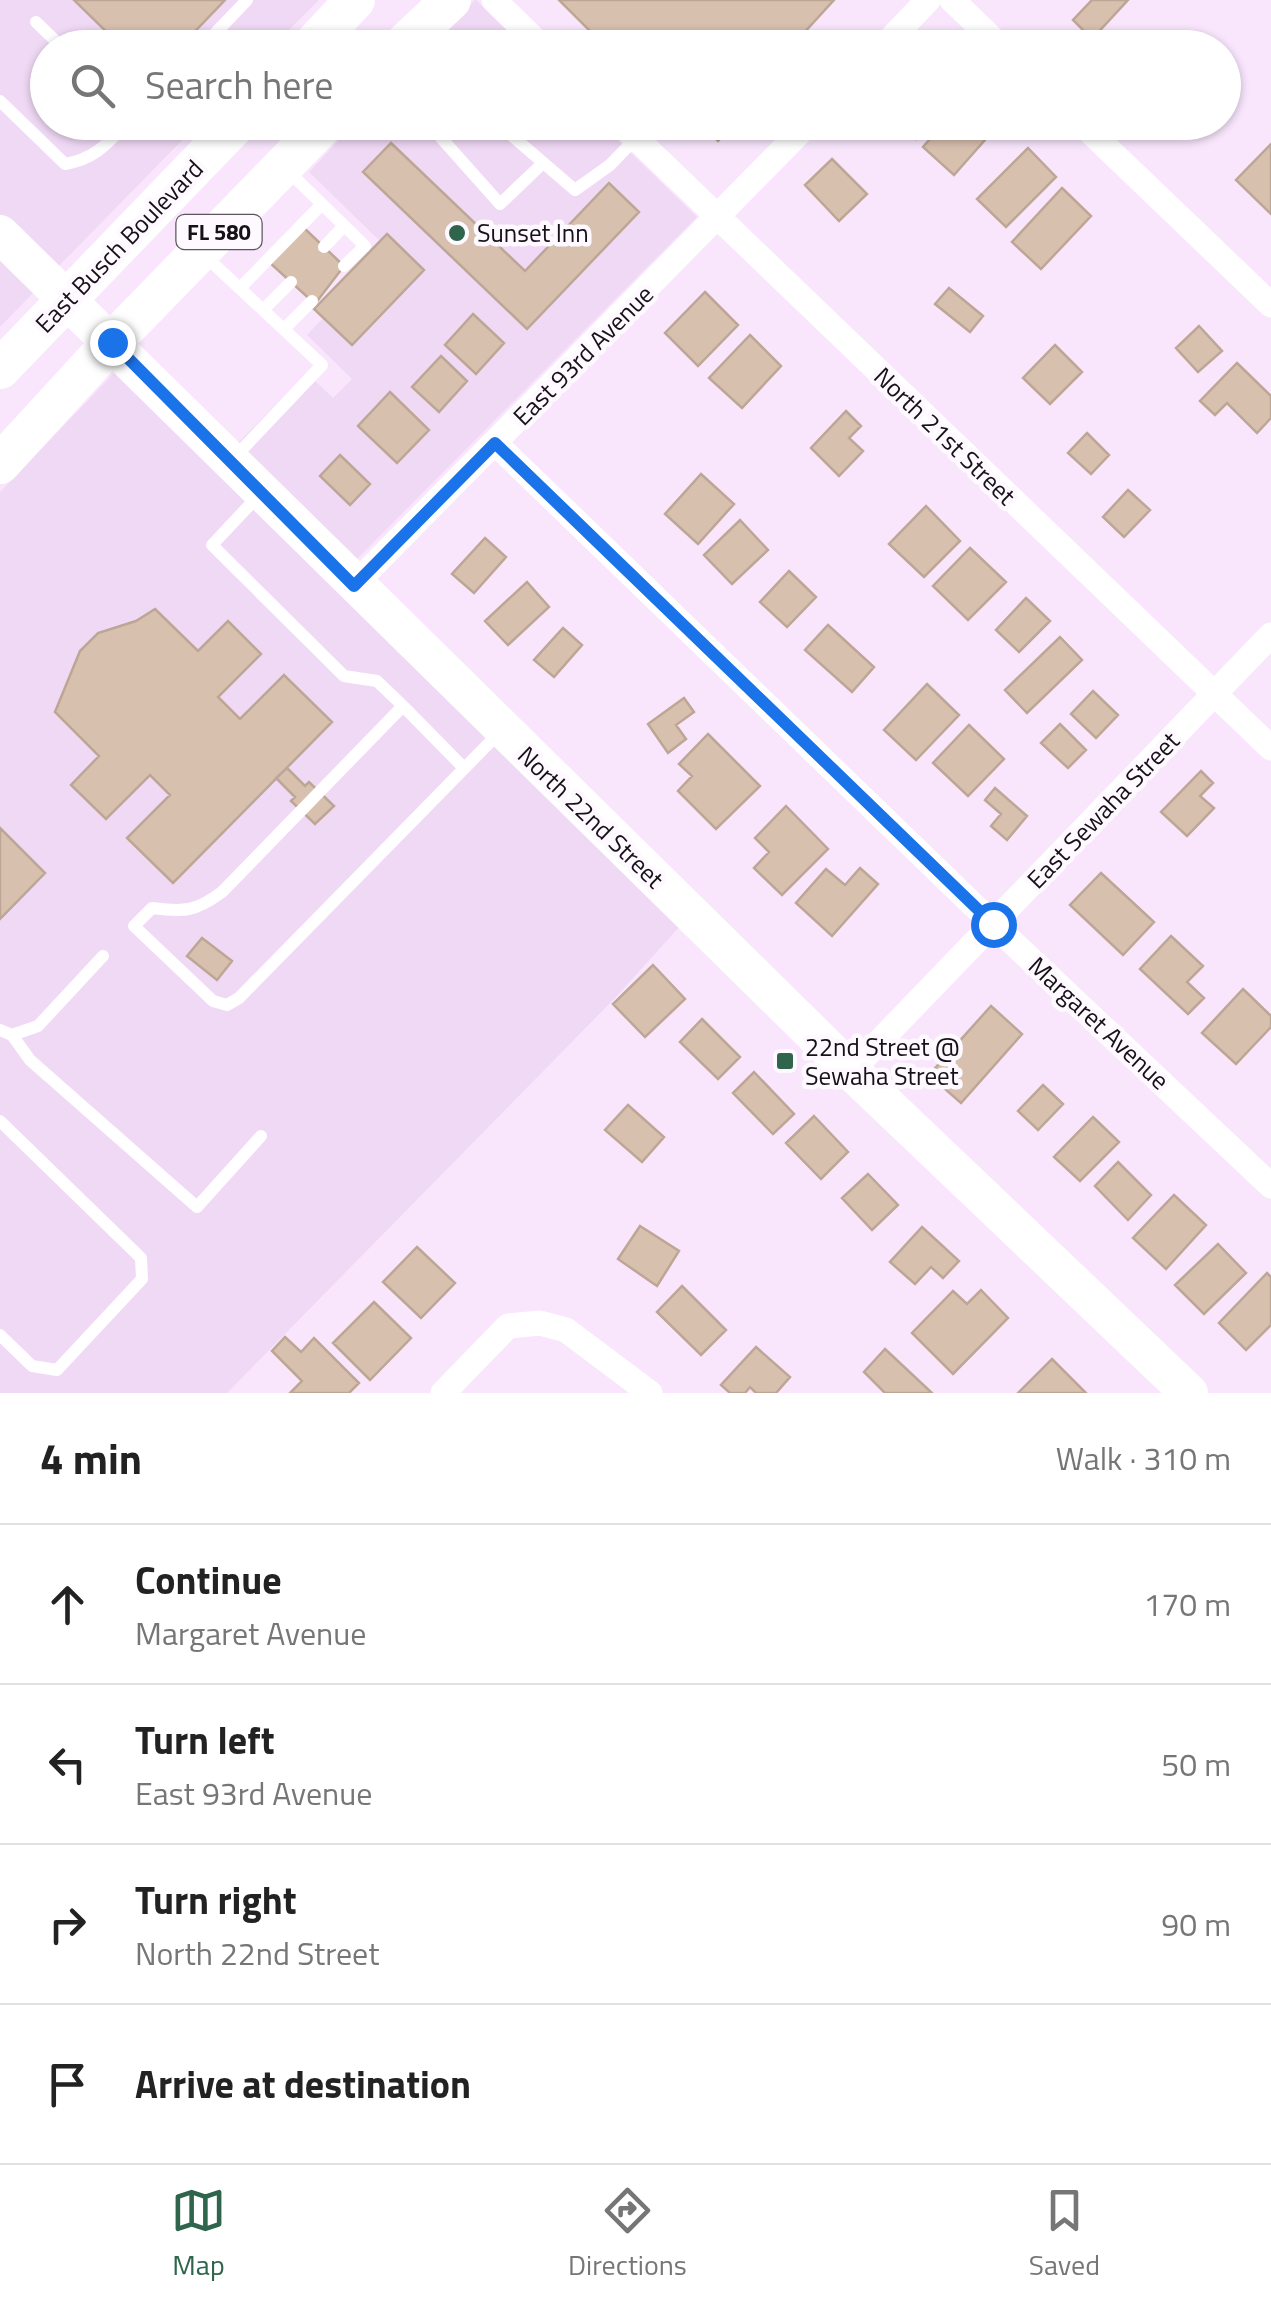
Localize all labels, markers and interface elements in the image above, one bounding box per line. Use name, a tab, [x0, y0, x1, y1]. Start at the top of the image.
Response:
search box	[30, 30, 1241, 140]
text: Search here	[145, 56, 333, 114]
icon: search	[65, 58, 120, 113]
street label: East Busch Boulevard	[26, 151, 212, 341]
place label: Sunset Inn	[477, 214, 589, 252]
road number: FL 580	[176, 215, 262, 249]
marker: Sunset Inn	[446, 222, 468, 244]
street label: East 93rd Avenue	[504, 276, 662, 434]
route end	[90, 320, 136, 366]
street label: North 21st Street	[865, 358, 1025, 514]
street label: East Sewaha Street	[1018, 723, 1188, 897]
street label: North 22nd Street	[509, 737, 673, 897]
route start	[971, 902, 1017, 948]
street label: Margaret Avenue	[1020, 947, 1178, 1099]
place label: 22nd Street @ Sewaha Street	[805, 1028, 960, 1095]
marker: 22nd Street @ Sewaha Street	[774, 1050, 796, 1072]
text: 4 min	[40, 1426, 142, 1490]
text: Walk · 310 m	[1056, 1434, 1231, 1482]
text: Continue	[135, 1551, 282, 1609]
icon: ahead	[40, 1577, 95, 1632]
text: 170 m	[1143, 1580, 1231, 1628]
text: Margaret Avenue	[135, 1609, 366, 1657]
text: Turn left	[135, 1711, 275, 1769]
icon: left	[40, 1737, 95, 1792]
text: 50 m	[1161, 1740, 1231, 1788]
text: East 93rd Avenue	[135, 1769, 372, 1817]
text: Turn right	[135, 1871, 297, 1929]
icon: right	[40, 1897, 95, 1952]
text: 90 m	[1161, 1900, 1231, 1948]
text: North 22nd Street	[135, 1929, 379, 1977]
text: Arrive at destination	[135, 2055, 471, 2113]
icon: arrive	[40, 2057, 95, 2112]
tab: Map	[171, 2183, 226, 2286]
tab: Directions	[568, 2183, 687, 2286]
tab: Saved	[1029, 2183, 1100, 2286]

